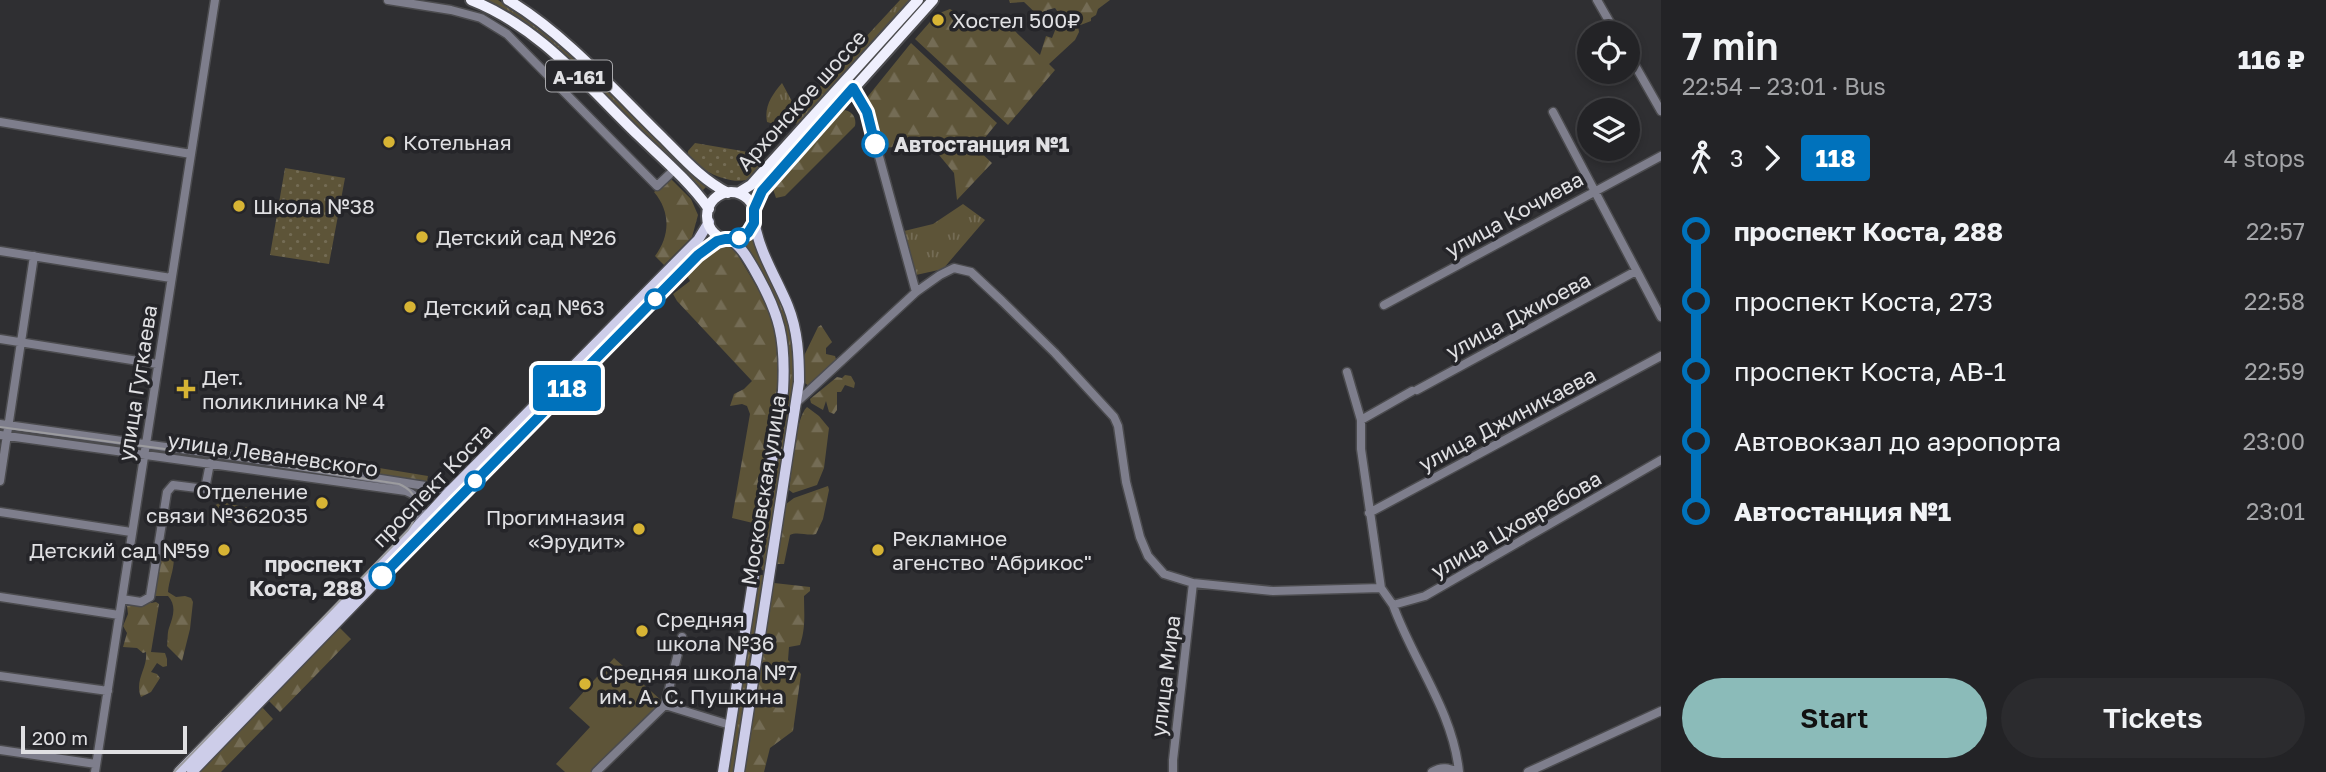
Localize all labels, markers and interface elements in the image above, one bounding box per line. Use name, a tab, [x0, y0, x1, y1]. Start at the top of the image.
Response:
place label: Хостел 500₽	[952, 7, 1081, 33]
marker: Хостел 500₽	[930, 12, 946, 28]
map controls	[1577, 21, 1640, 161]
button: locate	[1577, 21, 1640, 84]
text: 7 min	[1682, 23, 1779, 68]
street label: Архонское шоссе	[731, 24, 871, 176]
text: 116 ₽	[2238, 44, 2305, 75]
road number: А-161	[546, 60, 612, 92]
text: 22:54 – 23:01 · Bus	[1682, 72, 1886, 100]
button: layers	[1577, 98, 1640, 161]
place label: Котельная	[403, 129, 512, 155]
marker: Автостанция №1	[862, 131, 888, 157]
place label: Автостанция №1	[894, 131, 1070, 157]
marker: Котельная	[381, 134, 397, 150]
icon: walk	[1682, 139, 1720, 177]
icon: forward	[1753, 139, 1791, 177]
text: 118	[1815, 143, 1856, 172]
text: 3	[1730, 144, 1743, 172]
text: 4 stops	[2224, 144, 2305, 172]
street label: улица Кочиева	[1440, 165, 1588, 263]
place label: Школа №38	[253, 193, 375, 219]
marker: Школа №38	[231, 198, 247, 214]
text: проспект Коста, 288	[1734, 216, 2003, 247]
text: 22:57	[2246, 217, 2305, 245]
place label: Детский сад №26	[436, 224, 617, 250]
unlabelled marker	[729, 228, 749, 248]
marker: Детский сад №26	[414, 229, 430, 245]
street label: улица Джиоева	[1441, 266, 1595, 364]
text: проспект Коста, 273	[1734, 286, 1993, 317]
text: 22:58	[2244, 287, 2305, 315]
unlabelled marker	[645, 289, 665, 309]
place label: Детский сад №63	[424, 294, 605, 320]
marker: Детский сад №63	[402, 299, 418, 315]
street label: улица Гугкаева	[112, 303, 162, 463]
text: проспект Коста, АВ-1	[1734, 356, 2006, 387]
text: 22:59	[2244, 357, 2305, 385]
street label: улица Джиникаева	[1414, 361, 1600, 477]
place label: Дет. поликлиника № 4	[202, 364, 385, 414]
line badge: 118	[527, 365, 607, 411]
text: 118	[547, 373, 587, 402]
marker: Дет. поликлиника № 4	[176, 379, 196, 399]
street label: Московская улица	[735, 393, 791, 587]
street label: проспект Коста	[366, 418, 498, 552]
street label: улица Леваневского	[166, 426, 380, 482]
text: Автовокзал до аэропорта	[1734, 426, 2061, 457]
text: 23:00	[2243, 427, 2305, 455]
street label: улица Цховребова	[1426, 465, 1606, 583]
unlabelled marker	[465, 471, 485, 491]
place label: Отделение связи №362035	[146, 478, 308, 528]
marker: Отделение связи №362035	[314, 495, 330, 511]
text: Автостанция №1	[1734, 496, 1951, 527]
text: 23:01	[2246, 497, 2305, 525]
place label: Прогимназия «Эрудит»	[486, 504, 625, 554]
marker: Прогимназия «Эрудит»	[631, 521, 647, 537]
place label: Рекламное агенство "Абрикос"	[892, 525, 1092, 575]
place label: Детский сад №59	[29, 537, 210, 563]
marker: Детский сад №59	[216, 542, 232, 558]
marker: Рекламное агенство "Абрикос"	[870, 542, 886, 558]
place label: проспект Коста, 288	[249, 551, 363, 601]
marker: проспект Коста, 288	[369, 563, 395, 589]
place label: Средняя школа №36	[656, 606, 774, 656]
street label: улица Мира	[1145, 614, 1185, 738]
marker: Средняя школа №36	[634, 623, 650, 639]
place label: Средняя школа №7 им. А. С. Пушкина	[599, 659, 797, 709]
marker: Средняя школа №7 им. А. С. Пушкина	[577, 676, 593, 692]
button: Start	[1682, 678, 1987, 758]
button: Tickets	[2001, 678, 2305, 758]
scale bar	[21, 723, 187, 755]
text: 200 m	[32, 726, 88, 749]

